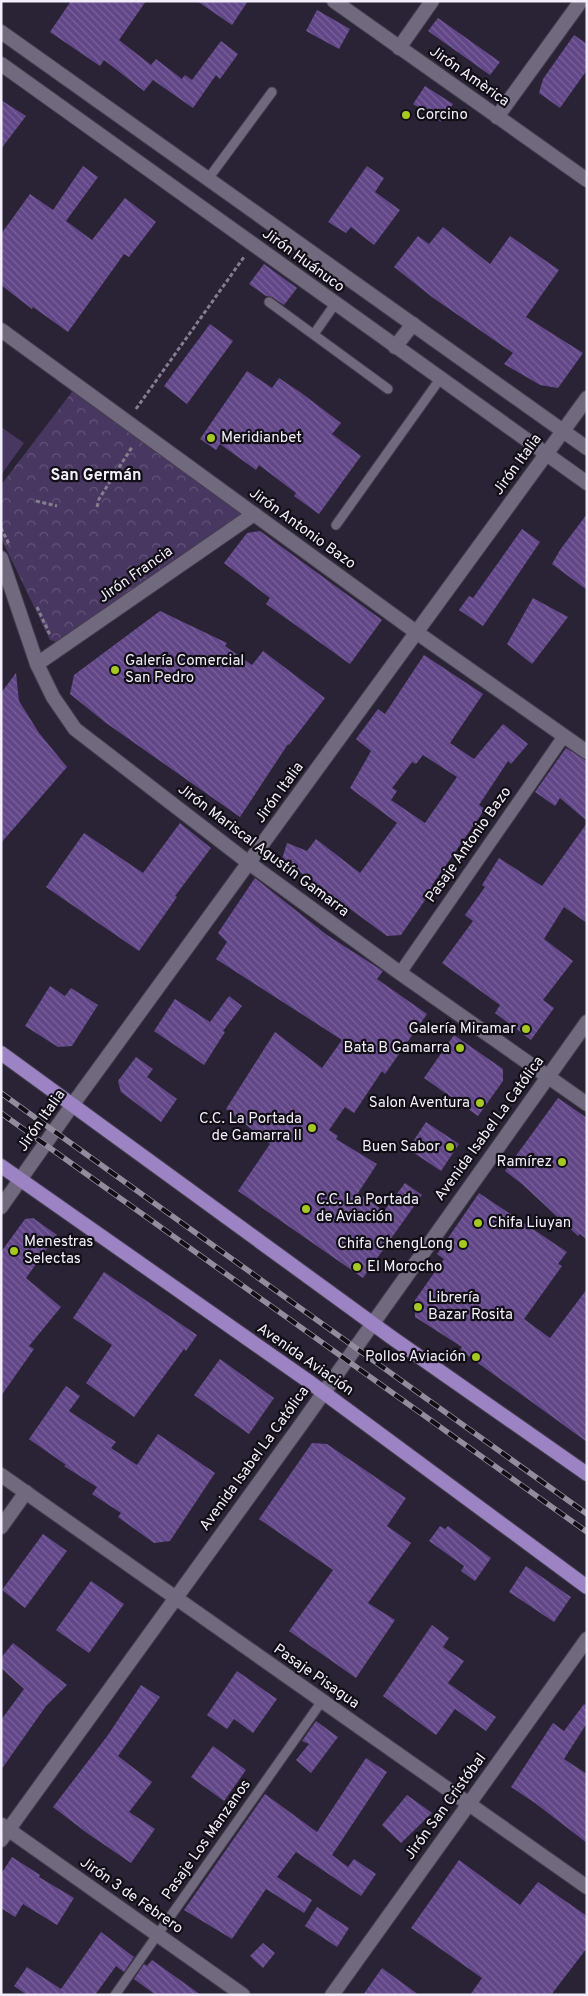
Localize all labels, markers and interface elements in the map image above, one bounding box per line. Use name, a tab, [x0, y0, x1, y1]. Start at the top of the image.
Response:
street label: Jirón Amèrica	[425, 42, 513, 112]
place label: Corcino	[416, 106, 468, 125]
marker: Corcino	[400, 109, 412, 121]
street label: Jirón Huánuco	[258, 225, 348, 297]
place label: Meridianbet	[221, 429, 302, 448]
street label: Jirón Italia	[489, 431, 547, 499]
marker: Meridianbet	[205, 432, 217, 444]
district label: San Germán	[50, 466, 142, 486]
street label: Jirón Antonio Bazo	[245, 484, 359, 574]
street label: Jirón Francia	[95, 542, 177, 608]
place label: Galería Comercial San Pedro	[125, 652, 244, 688]
marker: Galería Comercial San Pedro	[109, 664, 121, 676]
street label: Jirón Italia	[251, 759, 309, 827]
street label: Jirón Mariscal Agustín Gamarra	[174, 780, 352, 922]
street label: Pasaje Antonio Bazo	[422, 783, 516, 907]
place label: Galería Miramar	[408, 1020, 516, 1039]
marker: Galería Miramar	[520, 1023, 532, 1035]
place label: Bata B Gamarra	[344, 1039, 450, 1058]
marker: Bata B Gamarra	[454, 1042, 466, 1054]
street label: Avenida Isabel La Católica	[431, 1053, 549, 1205]
street label: Jirón Italia	[14, 1086, 70, 1156]
place label: Salon Aventura	[369, 1094, 470, 1113]
marker: Salon Aventura	[474, 1097, 486, 1109]
place label: C.C. La Portada de Gamarra II	[199, 1110, 302, 1146]
marker: C.C. La Portada de Gamarra II	[306, 1122, 318, 1134]
place label: Buen Sabor	[362, 1138, 440, 1157]
marker: Buen Sabor	[444, 1141, 456, 1153]
place label: Ramírez	[497, 1153, 552, 1172]
marker: Ramírez	[556, 1156, 568, 1168]
place label: C.C. La Portada de Aviación	[316, 1191, 419, 1227]
marker: C.C. La Portada de Aviación	[300, 1203, 312, 1215]
place label: Chifa Liuyan	[488, 1214, 571, 1233]
marker: Chifa Liuyan	[472, 1217, 484, 1229]
place label: Menestras Selectas	[24, 1233, 93, 1269]
place label: Chifa ChengLong	[337, 1235, 453, 1254]
marker: Chifa ChengLong	[457, 1238, 469, 1250]
marker: Menestras Selectas	[8, 1245, 20, 1257]
place label: El Morocho	[367, 1258, 442, 1277]
marker: El Morocho	[351, 1261, 363, 1273]
place label: Librería Bazar Rosita	[428, 1289, 513, 1325]
marker: Librería Bazar Rosita	[412, 1301, 424, 1313]
street label: Avenida Aviación	[253, 1320, 357, 1400]
place label: Pollos Aviación	[365, 1348, 466, 1367]
marker: Pollos Aviación	[470, 1351, 482, 1363]
street label: Avenida Isabel La Católica	[196, 1383, 314, 1535]
street label: Pasaje Pisagua	[269, 1640, 363, 1714]
street label: Jirón San Cristóbal	[401, 1750, 491, 1864]
street label: Pasaje Los Manzanos	[158, 1776, 256, 1904]
street label: Jirón 3 de Febrero	[76, 1853, 186, 1939]

